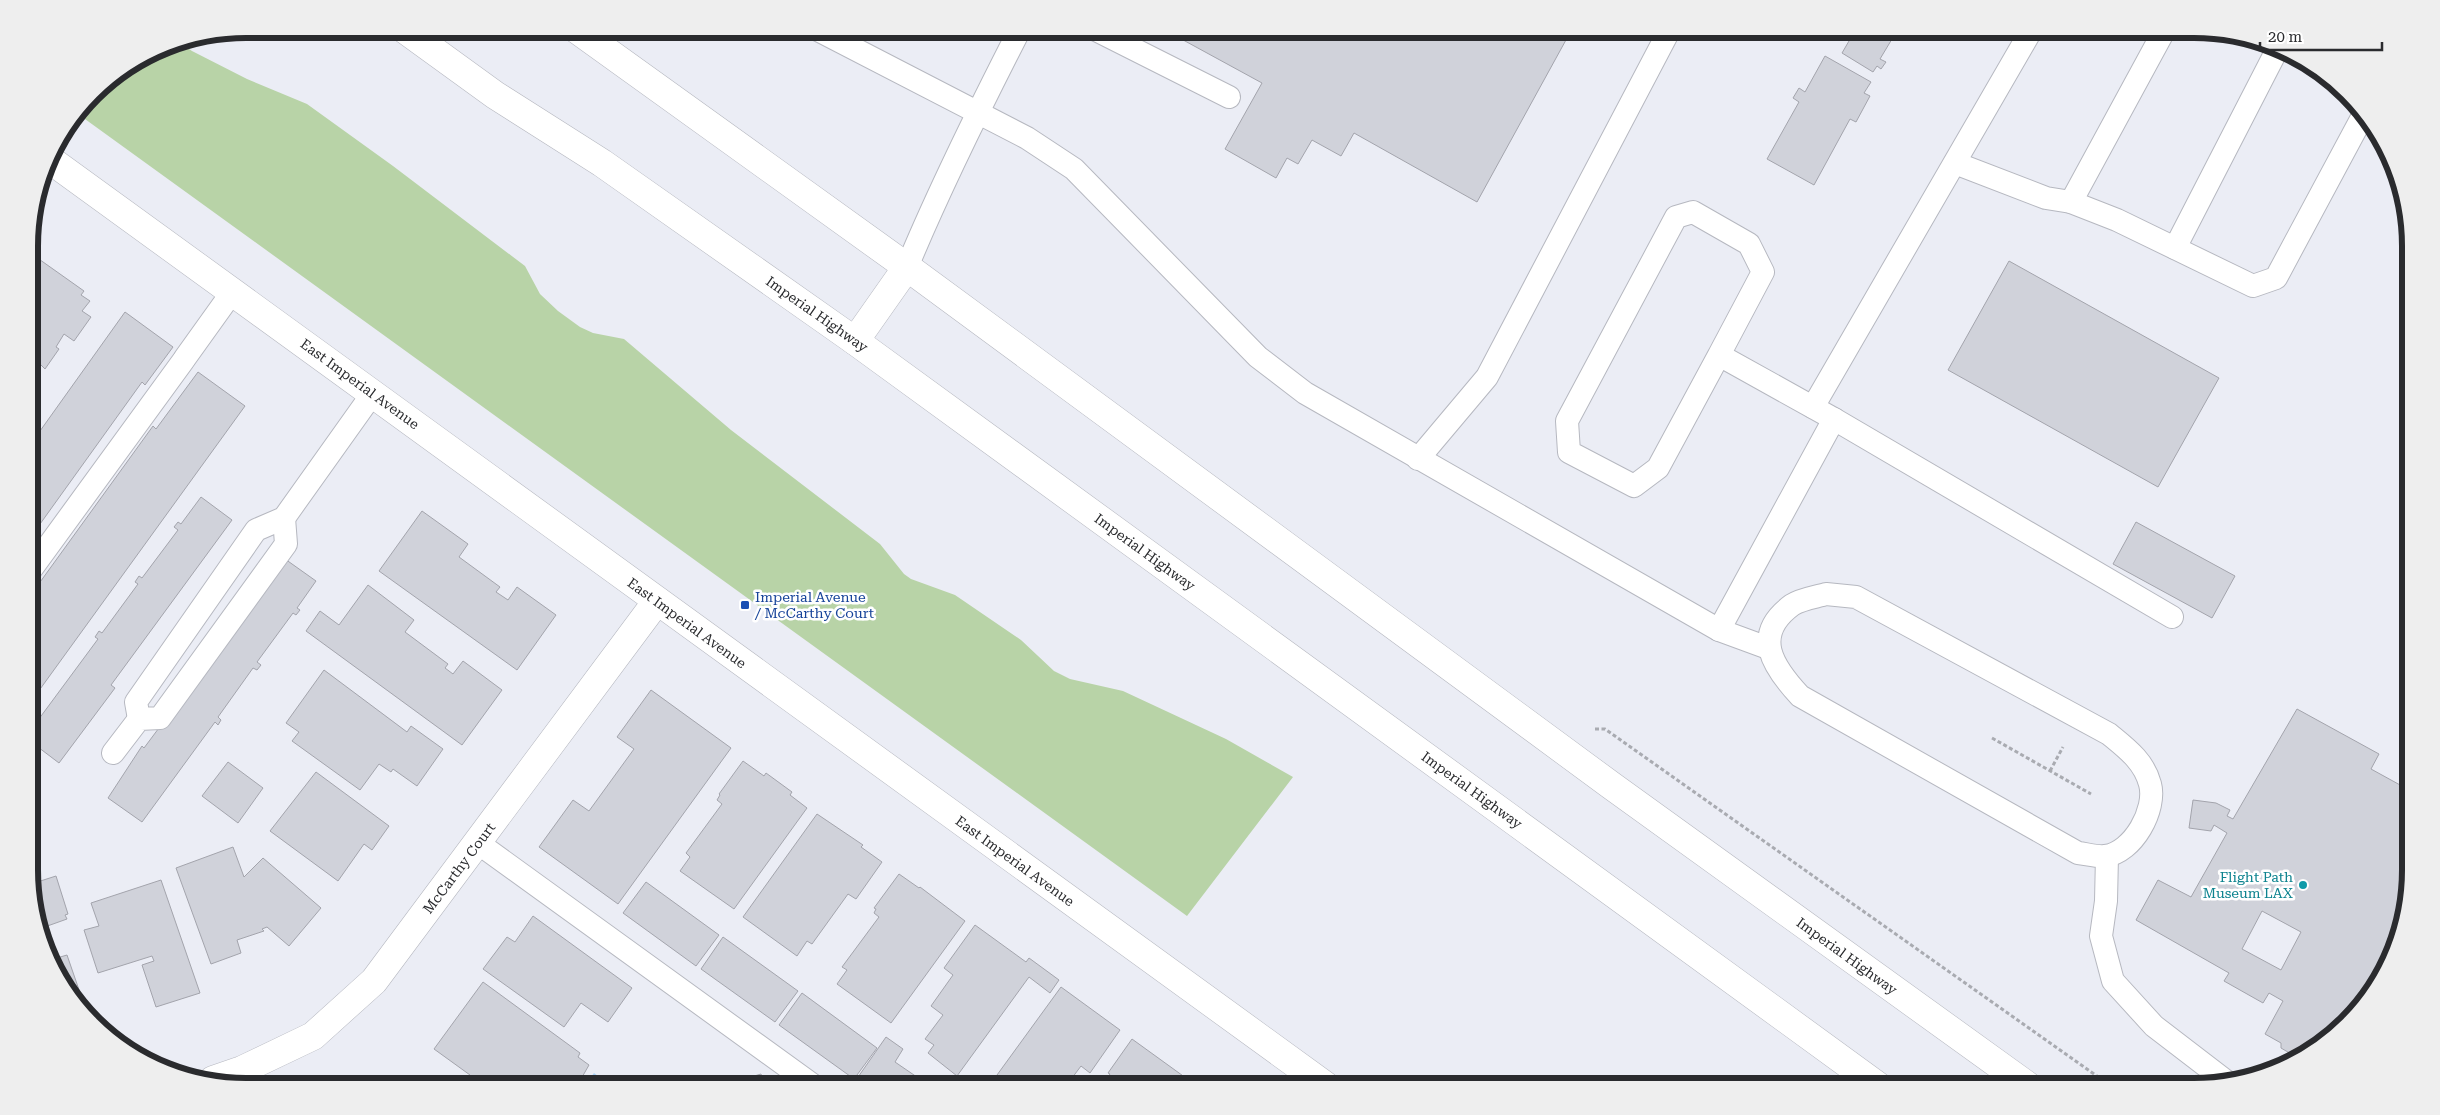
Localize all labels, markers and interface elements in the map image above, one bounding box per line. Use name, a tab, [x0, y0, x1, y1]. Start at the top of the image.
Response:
scale bar	[2260, 20, 2382, 52]
text: 20 m	[2268, 28, 2303, 46]
street label: Imperial Highway	[763, 273, 871, 355]
street label: East Imperial Avenue	[298, 336, 423, 433]
street label: Imperial Highway	[1092, 510, 1199, 594]
street label: East Imperial Avenue	[625, 575, 750, 672]
place label: Imperial Avenue / McCarthy Court	[754, 589, 874, 621]
marker: Imperial Avenue / McCarthy Court	[739, 599, 751, 611]
street label: Imperial Highway	[1419, 748, 1526, 832]
street label: East Imperial Avenue	[953, 813, 1078, 910]
street label: McCarthy Court	[420, 819, 498, 917]
place label: Flight Path Museum LAX	[2203, 869, 2293, 901]
marker: Flight Path Museum LAX	[2297, 879, 2309, 891]
street label: Imperial Highway	[1794, 914, 1901, 998]

